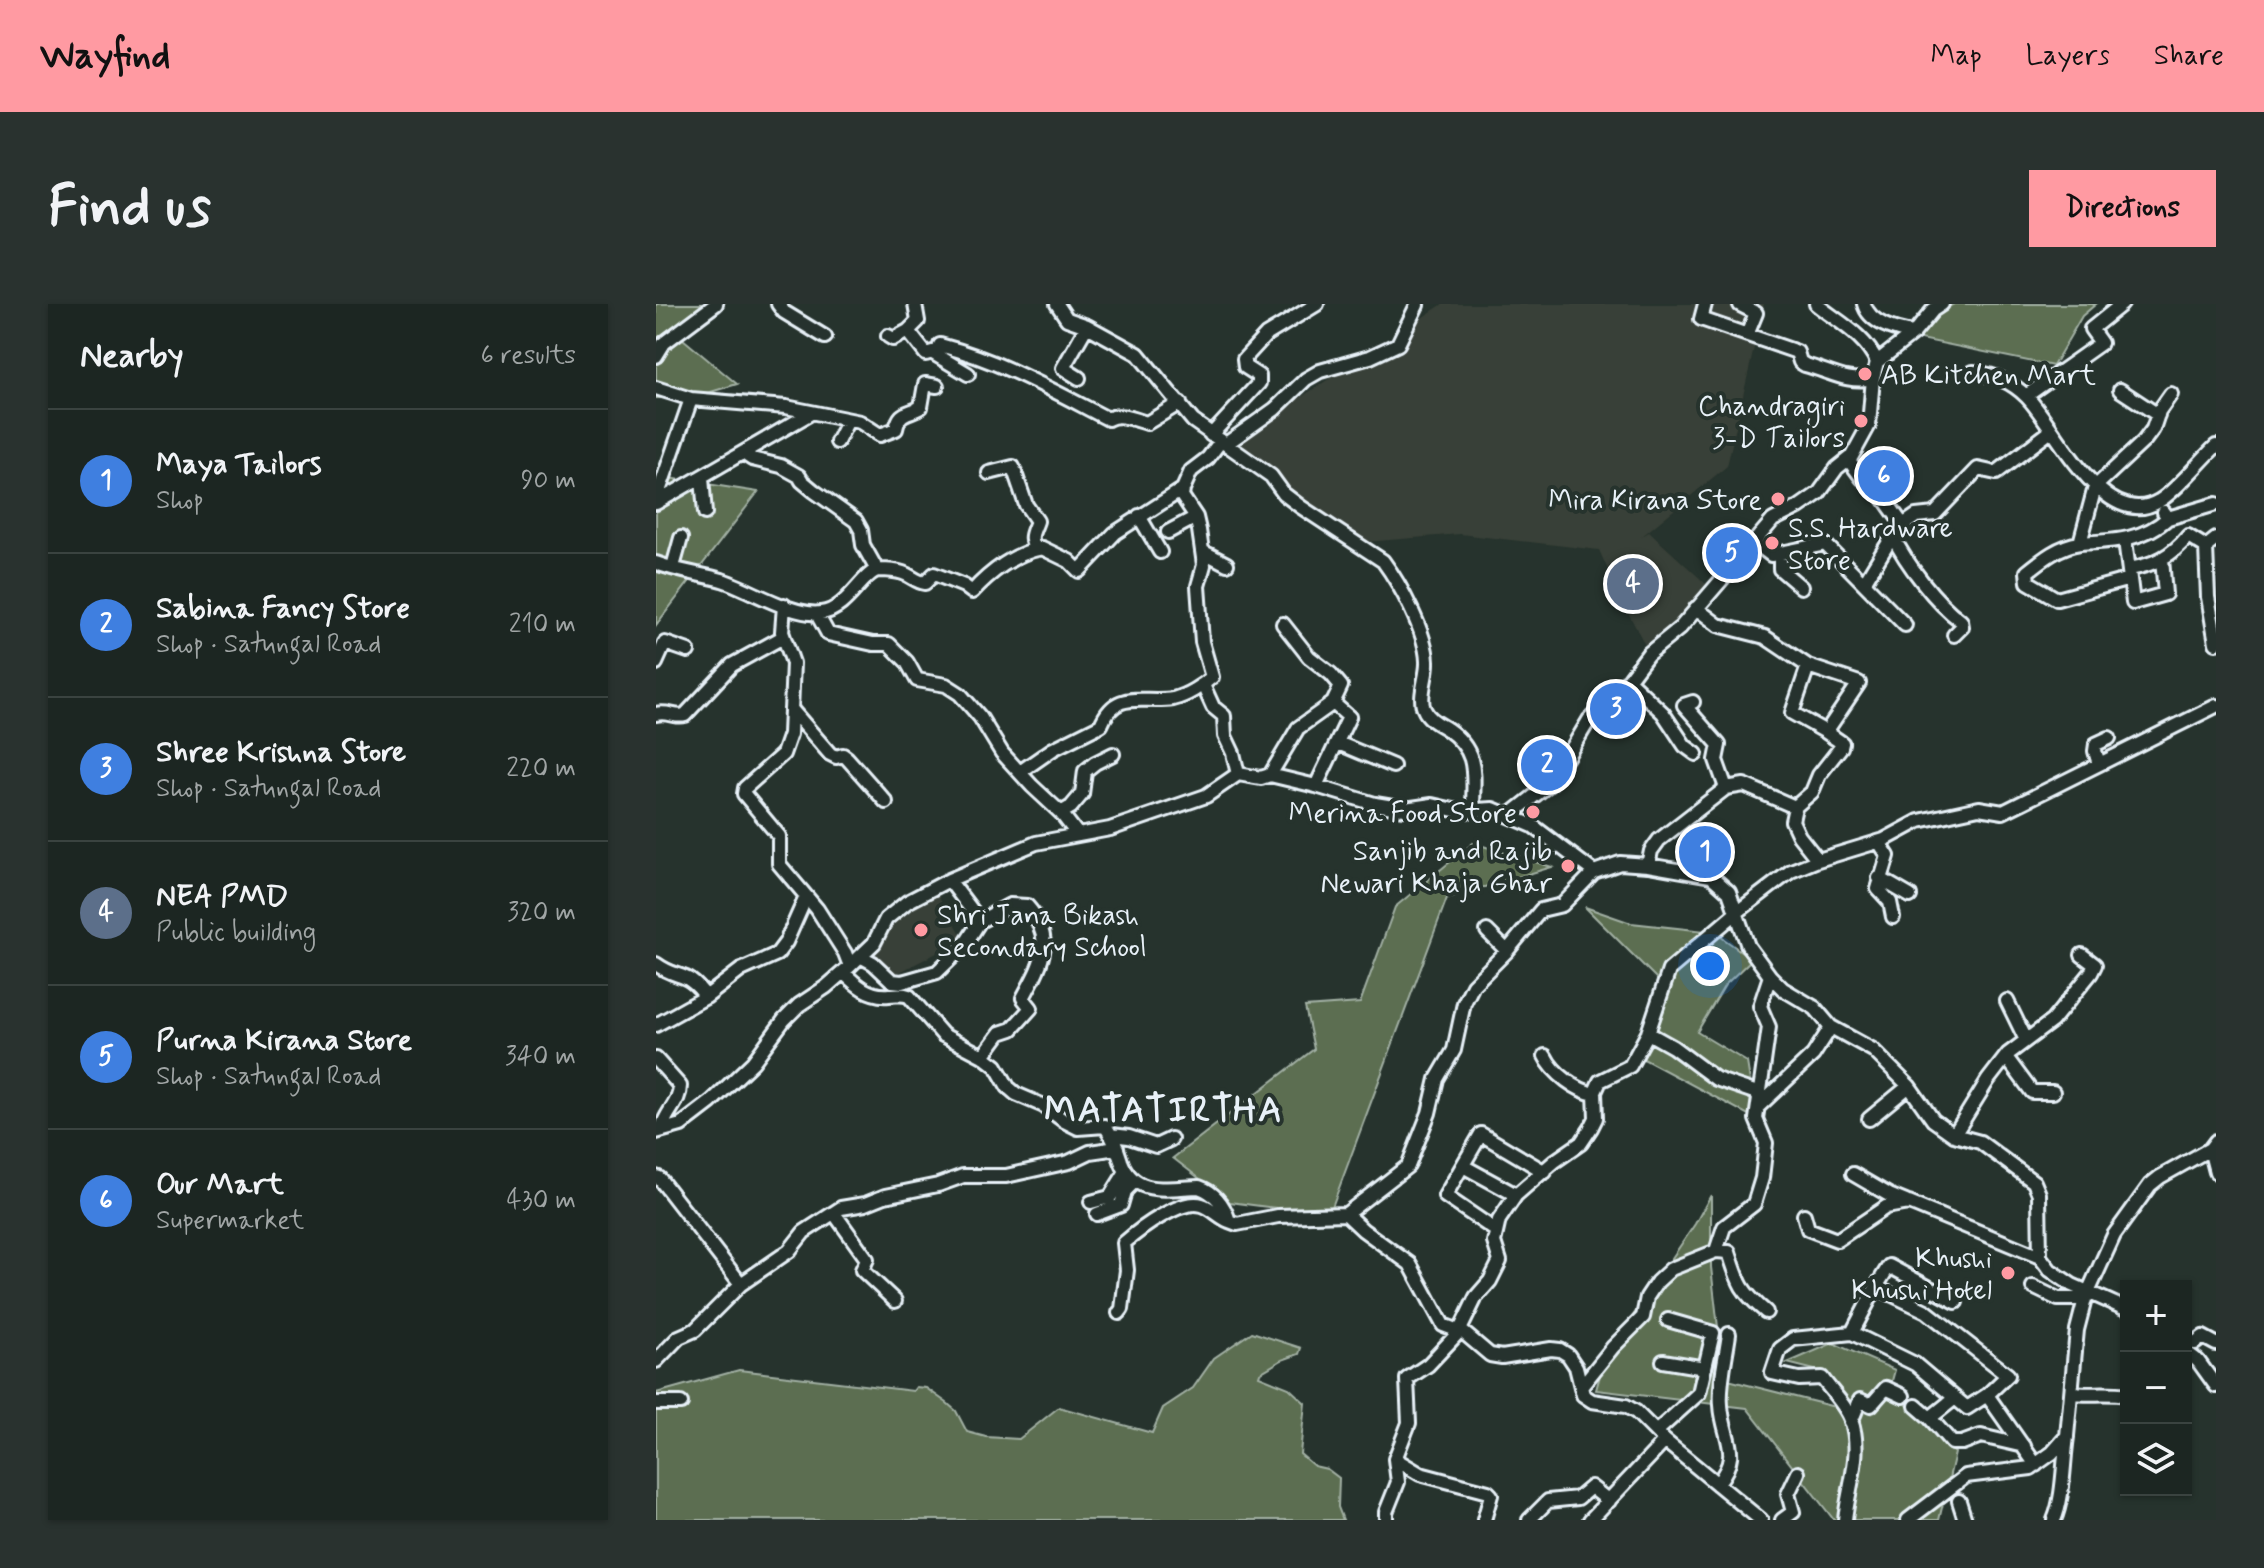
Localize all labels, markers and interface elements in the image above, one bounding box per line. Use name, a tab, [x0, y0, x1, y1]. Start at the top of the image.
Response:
text: Wayfind	[40, 32, 170, 81]
text: Map	[1931, 38, 1982, 75]
text: Layers	[2026, 38, 2110, 75]
text: Share	[2154, 38, 2224, 75]
button: Directions	[2029, 170, 2216, 247]
text: Find us	[48, 172, 211, 245]
text: Nearby	[80, 334, 184, 379]
text: 6 results	[481, 339, 576, 373]
place label: AB Kitchen Mart	[1881, 358, 2097, 395]
marker: AB Kitchen Mart	[1856, 365, 1874, 383]
place label: Chandragiri 3-D Tailors	[1698, 389, 1845, 458]
marker: Chandragiri 3-D Tailors	[1852, 412, 1870, 430]
text: Maya Tailors	[156, 445, 322, 484]
pin: 6	[1858, 446, 1910, 506]
text: 1	[100, 464, 112, 498]
text: 90 m	[521, 464, 576, 498]
place label: Mira Kirana Store	[1548, 483, 1762, 520]
text: Shop	[156, 484, 204, 518]
marker: Mira Kirana Store	[1769, 490, 1787, 508]
place label: S.S. Hardware Store	[1788, 511, 1953, 580]
pin: 5	[1706, 523, 1758, 583]
marker: S.S. Hardware Store	[1763, 534, 1781, 552]
pin: 4	[1607, 554, 1659, 614]
text: Sabina Fancy Store	[156, 589, 410, 628]
text: 2	[100, 608, 112, 642]
text: 210 m	[509, 608, 576, 642]
text: Shop · Satungal Road	[156, 628, 381, 662]
pin: 3	[1590, 679, 1642, 739]
text: Shree Krishna Store	[156, 733, 406, 772]
pin: 2	[1521, 735, 1573, 795]
text: 3	[100, 752, 112, 786]
text: 220 m	[506, 752, 576, 786]
text: Shop · Satungal Road	[156, 772, 381, 806]
place label: Merina Food Store	[1288, 796, 1517, 833]
marker: Merina Food Store	[1524, 803, 1542, 821]
pin: 1	[1679, 822, 1731, 882]
place label: Sanjib and Rajib Newari Khaja Ghar	[1320, 834, 1553, 903]
marker: Sanjib and Rajib Newari Khaja Ghar	[1559, 857, 1577, 875]
text: NEA PMD	[156, 877, 288, 916]
text: 4	[98, 896, 114, 930]
text: 320 m	[507, 896, 576, 930]
place label: Shri Jana Bikash Secondary School	[937, 898, 1147, 967]
text: Public building	[156, 916, 316, 950]
marker: Shri Jana Bikash Secondary School	[912, 921, 930, 939]
your location	[1690, 946, 1730, 986]
text: Purna Kirana Store	[156, 1021, 412, 1060]
text: 5	[98, 1040, 114, 1074]
text: 340 m	[505, 1040, 576, 1074]
text: Shop · Satungal Road	[156, 1060, 381, 1094]
district label: MATATIRTHA	[1044, 1088, 1284, 1135]
text: Our Mart	[156, 1165, 284, 1204]
text: 6	[99, 1184, 113, 1218]
text: 430 m	[507, 1184, 576, 1218]
text: Supermarket	[156, 1204, 304, 1238]
place label: Khushi Khushi Hotel	[1851, 1241, 1992, 1310]
marker: Khushi Khushi Hotel	[1999, 1264, 2017, 1282]
map controls	[2120, 1280, 2192, 1496]
button: +	[2120, 1280, 2192, 1352]
button: −	[2120, 1352, 2192, 1424]
button: layers	[2120, 1424, 2192, 1496]

